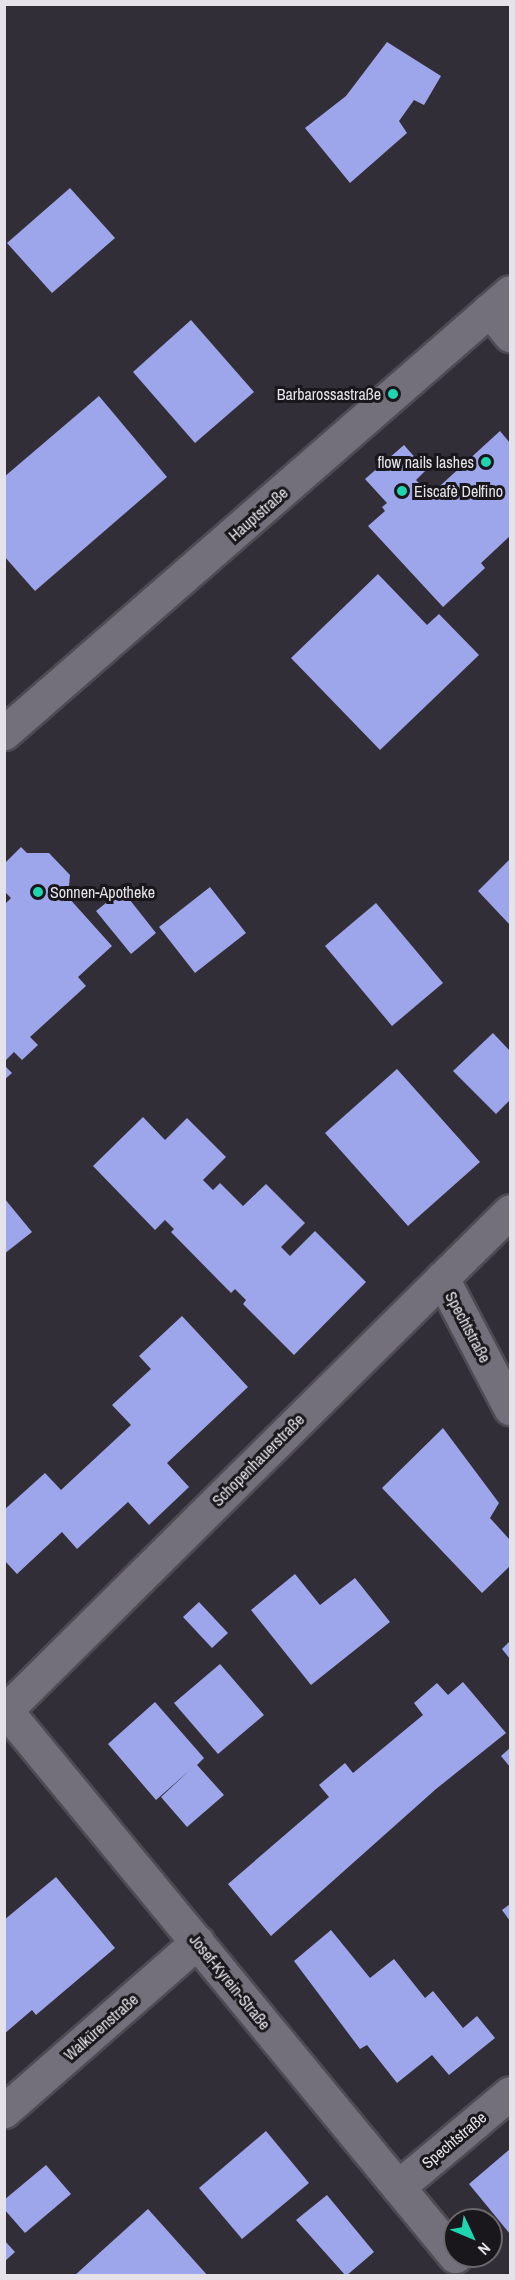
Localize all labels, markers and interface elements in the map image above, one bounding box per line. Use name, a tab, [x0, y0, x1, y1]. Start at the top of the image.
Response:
place label: Barbarossastraße	[277, 384, 381, 404]
marker: Barbarossastraße	[386, 387, 400, 401]
place label: flow nails lashes	[378, 452, 474, 472]
marker: flow nails lashes	[479, 455, 493, 469]
place label: Eiscafè Delfino	[414, 481, 503, 501]
street label: Hauptstraße	[224, 483, 292, 545]
marker: Eiscafè Delfino	[395, 484, 409, 498]
place label: Sonnen-Apotheke	[50, 882, 155, 902]
marker: Sonnen-Apotheke	[31, 885, 45, 899]
street label: Spechtstraße	[441, 1288, 495, 1366]
street label: Schopenhauerstraße	[208, 1410, 308, 1510]
street label: Josef-Kyrein-Straße	[186, 1930, 274, 2034]
street label: Walkürenstraße	[60, 1990, 142, 2064]
street label: Spechtstraße	[418, 2108, 490, 2172]
north arrow	[443, 2208, 503, 2268]
text: N	[473, 2238, 496, 2260]

